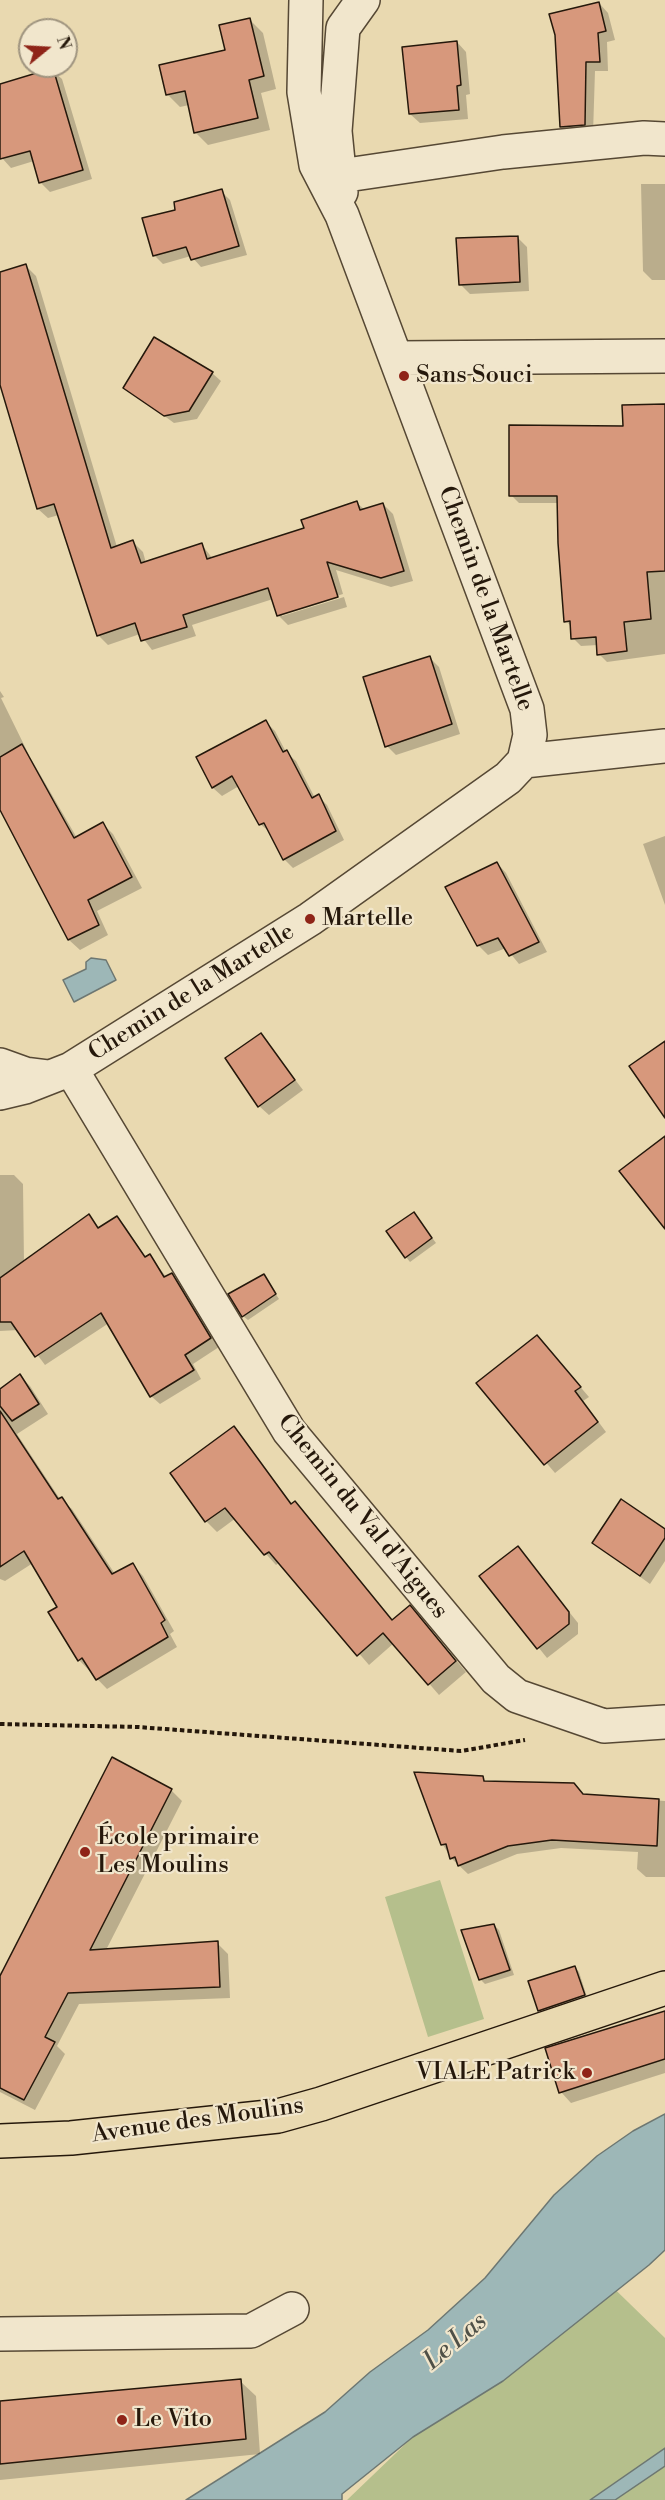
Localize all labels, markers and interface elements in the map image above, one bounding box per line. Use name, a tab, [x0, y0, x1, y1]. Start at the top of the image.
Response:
north arrow	[18, 18, 78, 78]
text: N	[52, 34, 75, 52]
place label: Sans Souci	[416, 362, 533, 390]
marker: Sans Souci	[397, 369, 411, 383]
street label: Chemin de la Martelle	[431, 483, 539, 715]
place label: Martelle	[322, 905, 413, 933]
marker: Martelle	[303, 912, 317, 926]
street label: Chemin de la Martelle	[84, 918, 300, 1068]
street label: Chemin du Val d'Aigues	[271, 1409, 453, 1625]
place label: École primaire Les Moulins	[97, 1824, 259, 1880]
marker: École primaire Les Moulins	[78, 1845, 92, 1859]
place label: VIALE Patrick	[416, 2059, 575, 2087]
marker: VIALE Patrick	[580, 2066, 594, 2080]
street label: Avenue des Moulins	[90, 2092, 306, 2150]
water label: Le Las	[418, 2307, 494, 2377]
place label: Le Vito	[134, 2406, 212, 2434]
marker: Le Vito	[115, 2413, 129, 2427]

